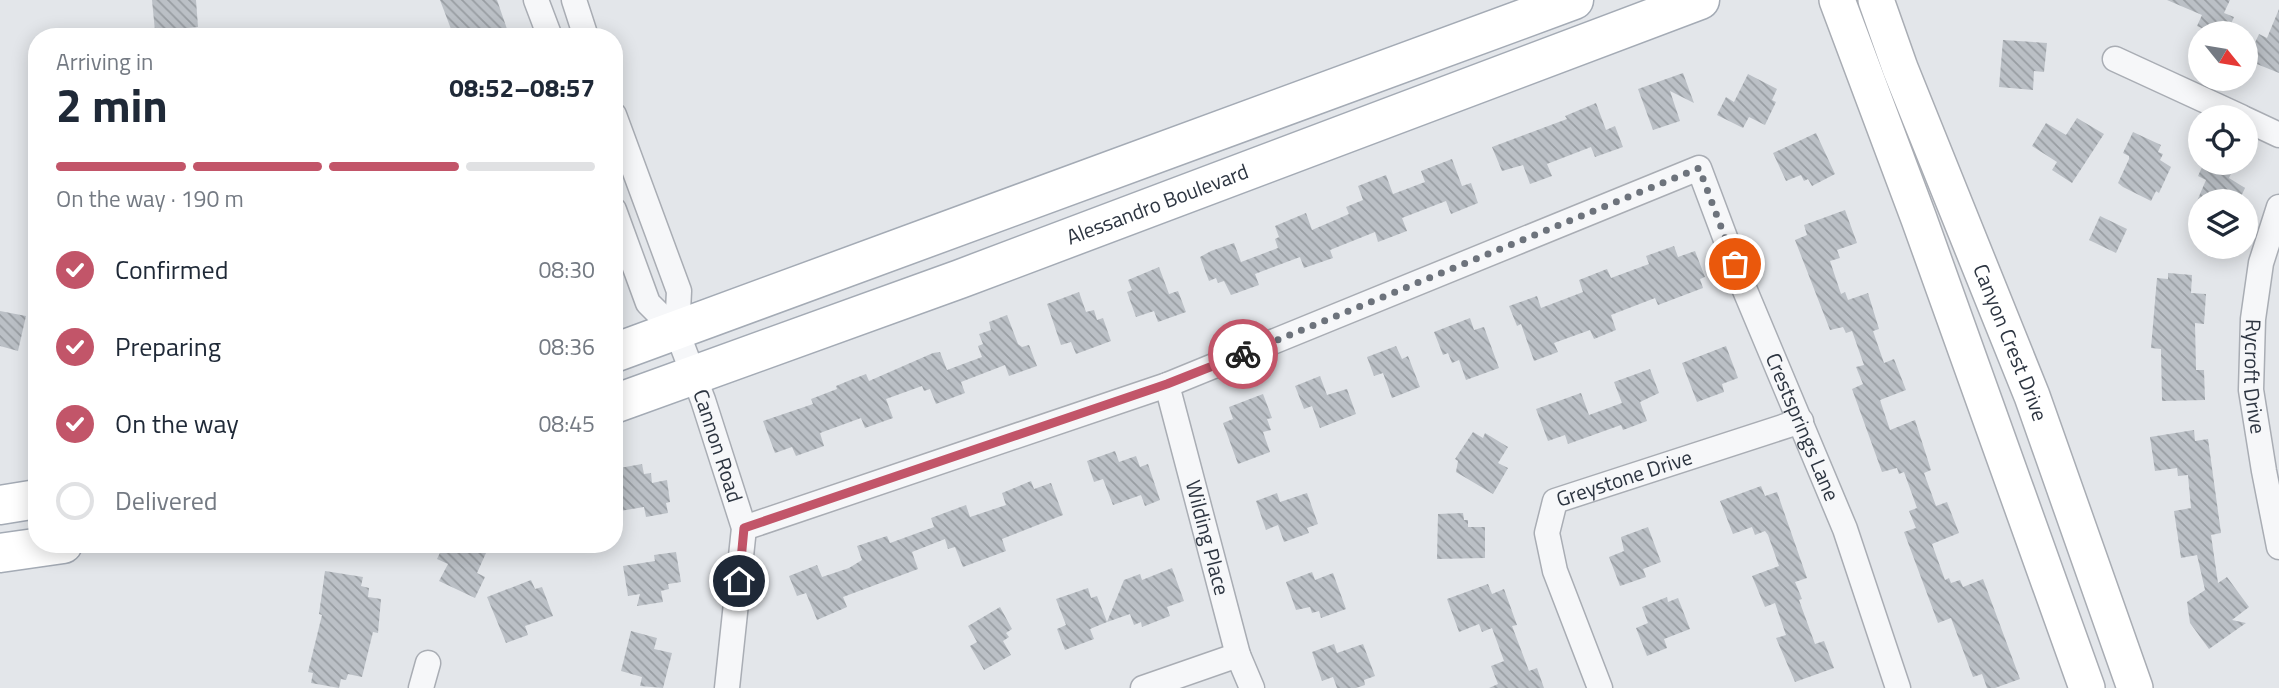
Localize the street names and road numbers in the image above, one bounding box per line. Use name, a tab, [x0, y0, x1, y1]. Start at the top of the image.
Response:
street label: Alessandro Boulevard	[1062, 155, 1253, 252]
street label: Canyon Crest Drive	[1965, 259, 2057, 425]
street label: Rycroft Drive	[2236, 319, 2275, 436]
street label: Crestsprings Lane	[1758, 348, 1848, 506]
street label: Cannon Road	[685, 384, 752, 506]
street label: Greystone Drive	[1552, 440, 1696, 515]
street label: Wilding Place	[1178, 476, 1239, 599]

